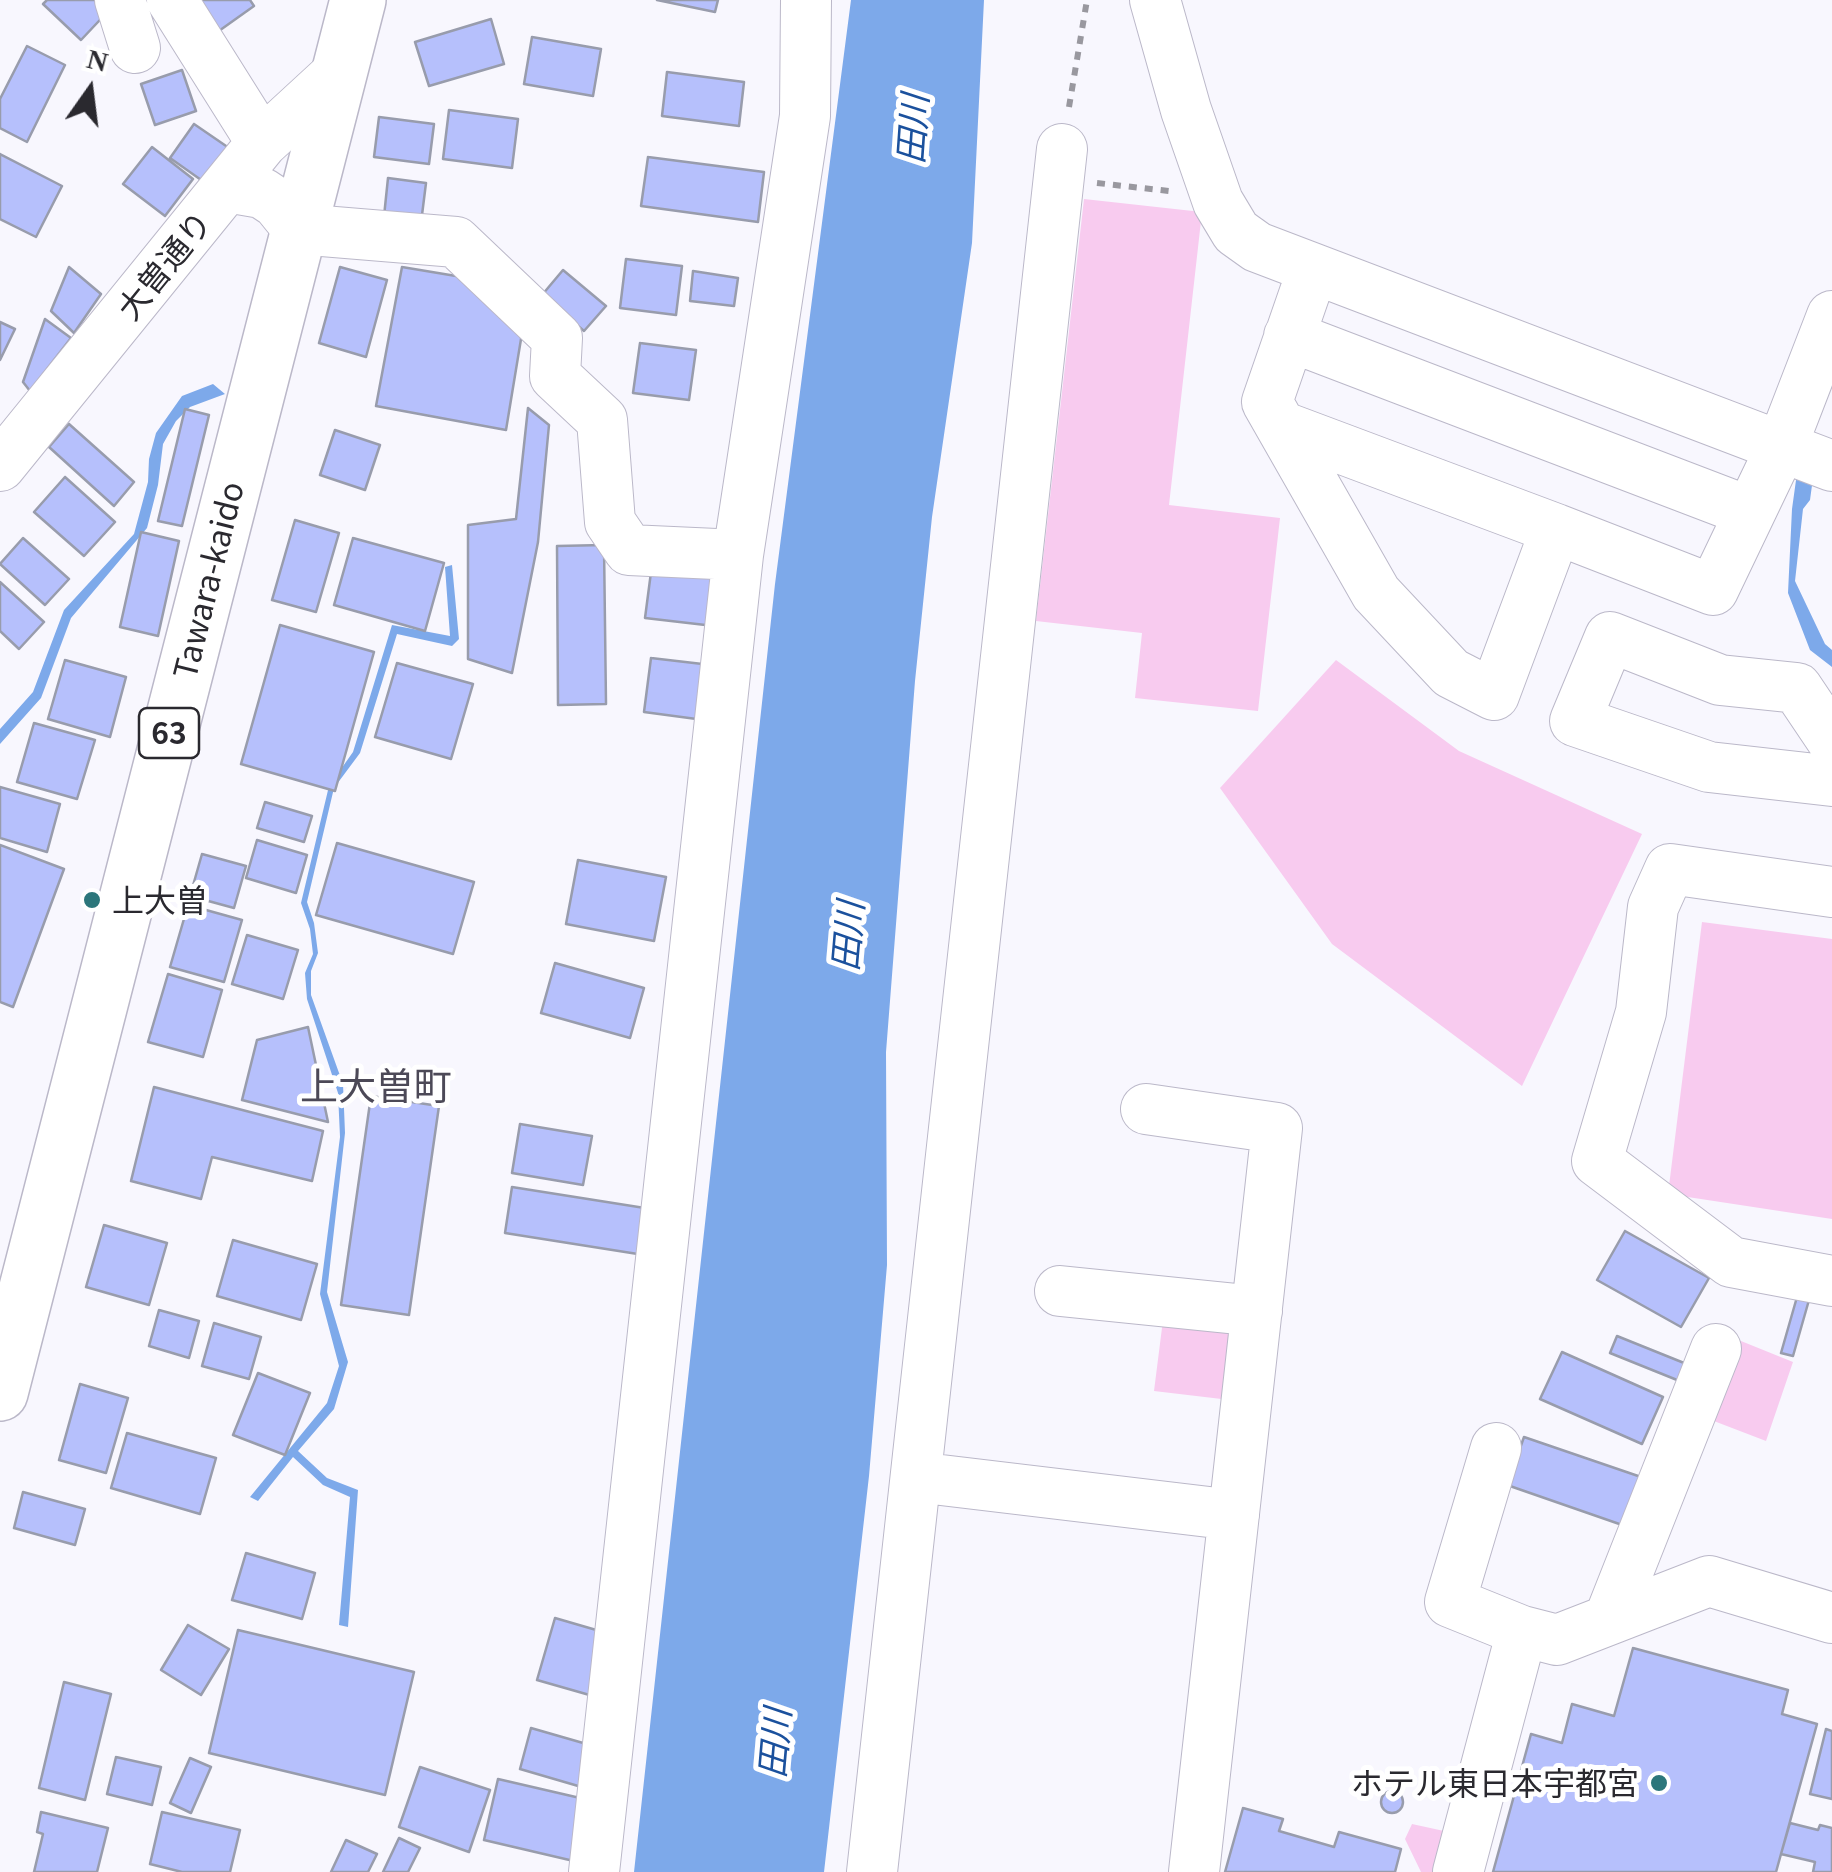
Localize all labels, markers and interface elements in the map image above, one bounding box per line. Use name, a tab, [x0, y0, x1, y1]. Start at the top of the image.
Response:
north arrow	[40, 40, 140, 140]
text: N	[84, 43, 111, 78]
water label: 田川	[889, 93, 935, 165]
street label: 大曽通り	[109, 203, 219, 327]
street label: Tawara-kaido	[165, 478, 251, 682]
road number: 63	[139, 708, 199, 758]
place label: 上大曽	[112, 881, 208, 919]
marker: 上大曽	[81, 889, 103, 911]
water label: 田川	[823, 899, 871, 973]
district label: 上大曽町	[300, 1063, 452, 1109]
water label: 田川	[750, 1706, 798, 1780]
place label: ホテル東日本宇都宮	[1351, 1764, 1639, 1802]
marker: ホテル東日本宇都宮	[1648, 1772, 1670, 1794]

